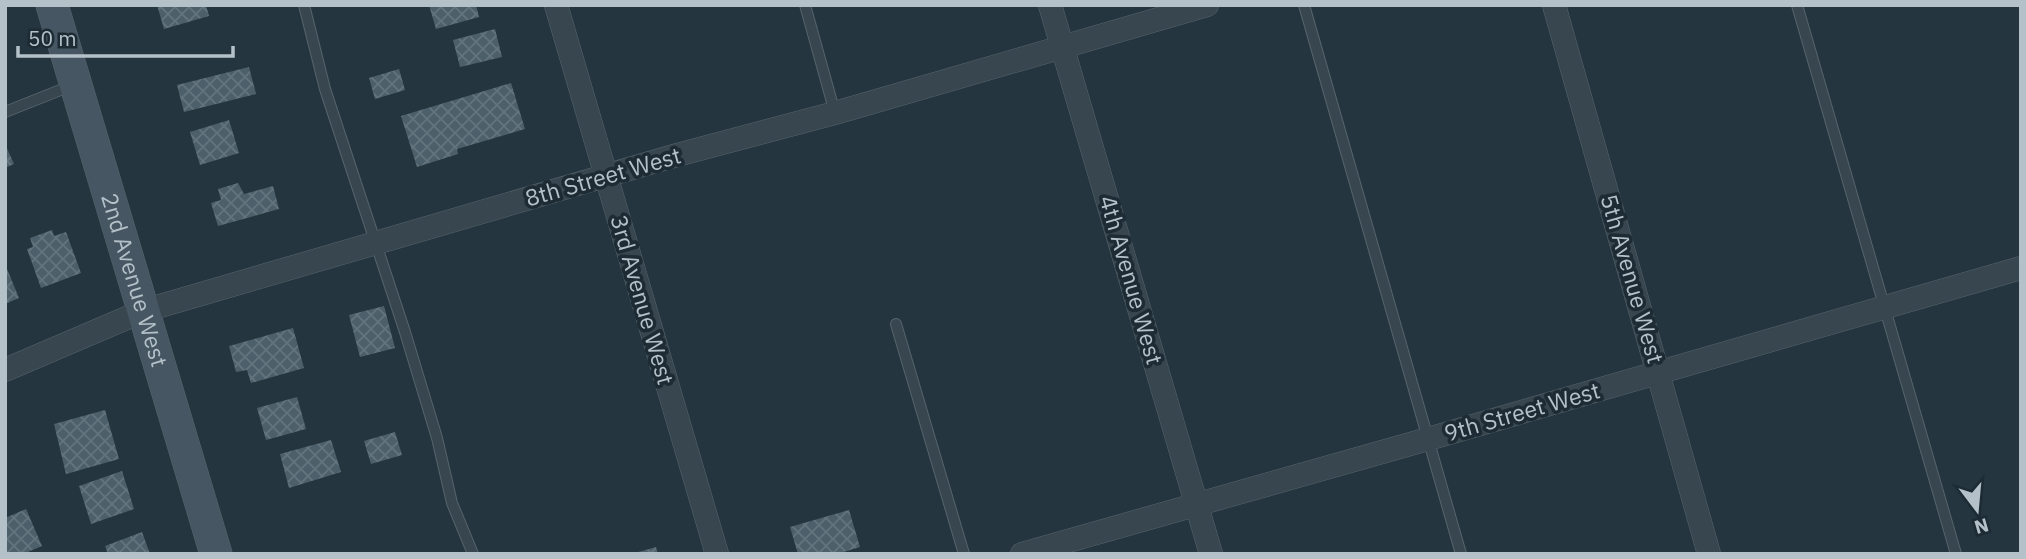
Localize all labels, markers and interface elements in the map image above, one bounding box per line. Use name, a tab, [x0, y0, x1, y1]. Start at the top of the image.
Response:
scale bar	[18, 14, 233, 58]
text: 50 m	[28, 24, 77, 52]
street label: 8th Street West	[521, 139, 684, 213]
street label: 2nd Avenue West	[95, 189, 175, 370]
street label: 5th Avenue West	[1594, 191, 1671, 367]
street label: 4th Avenue West	[1093, 192, 1170, 368]
street label: 3rd Avenue West	[604, 211, 681, 388]
street label: 9th Street West	[1440, 374, 1603, 448]
north arrow	[1942, 475, 2012, 545]
text: N	[1972, 513, 1992, 540]

